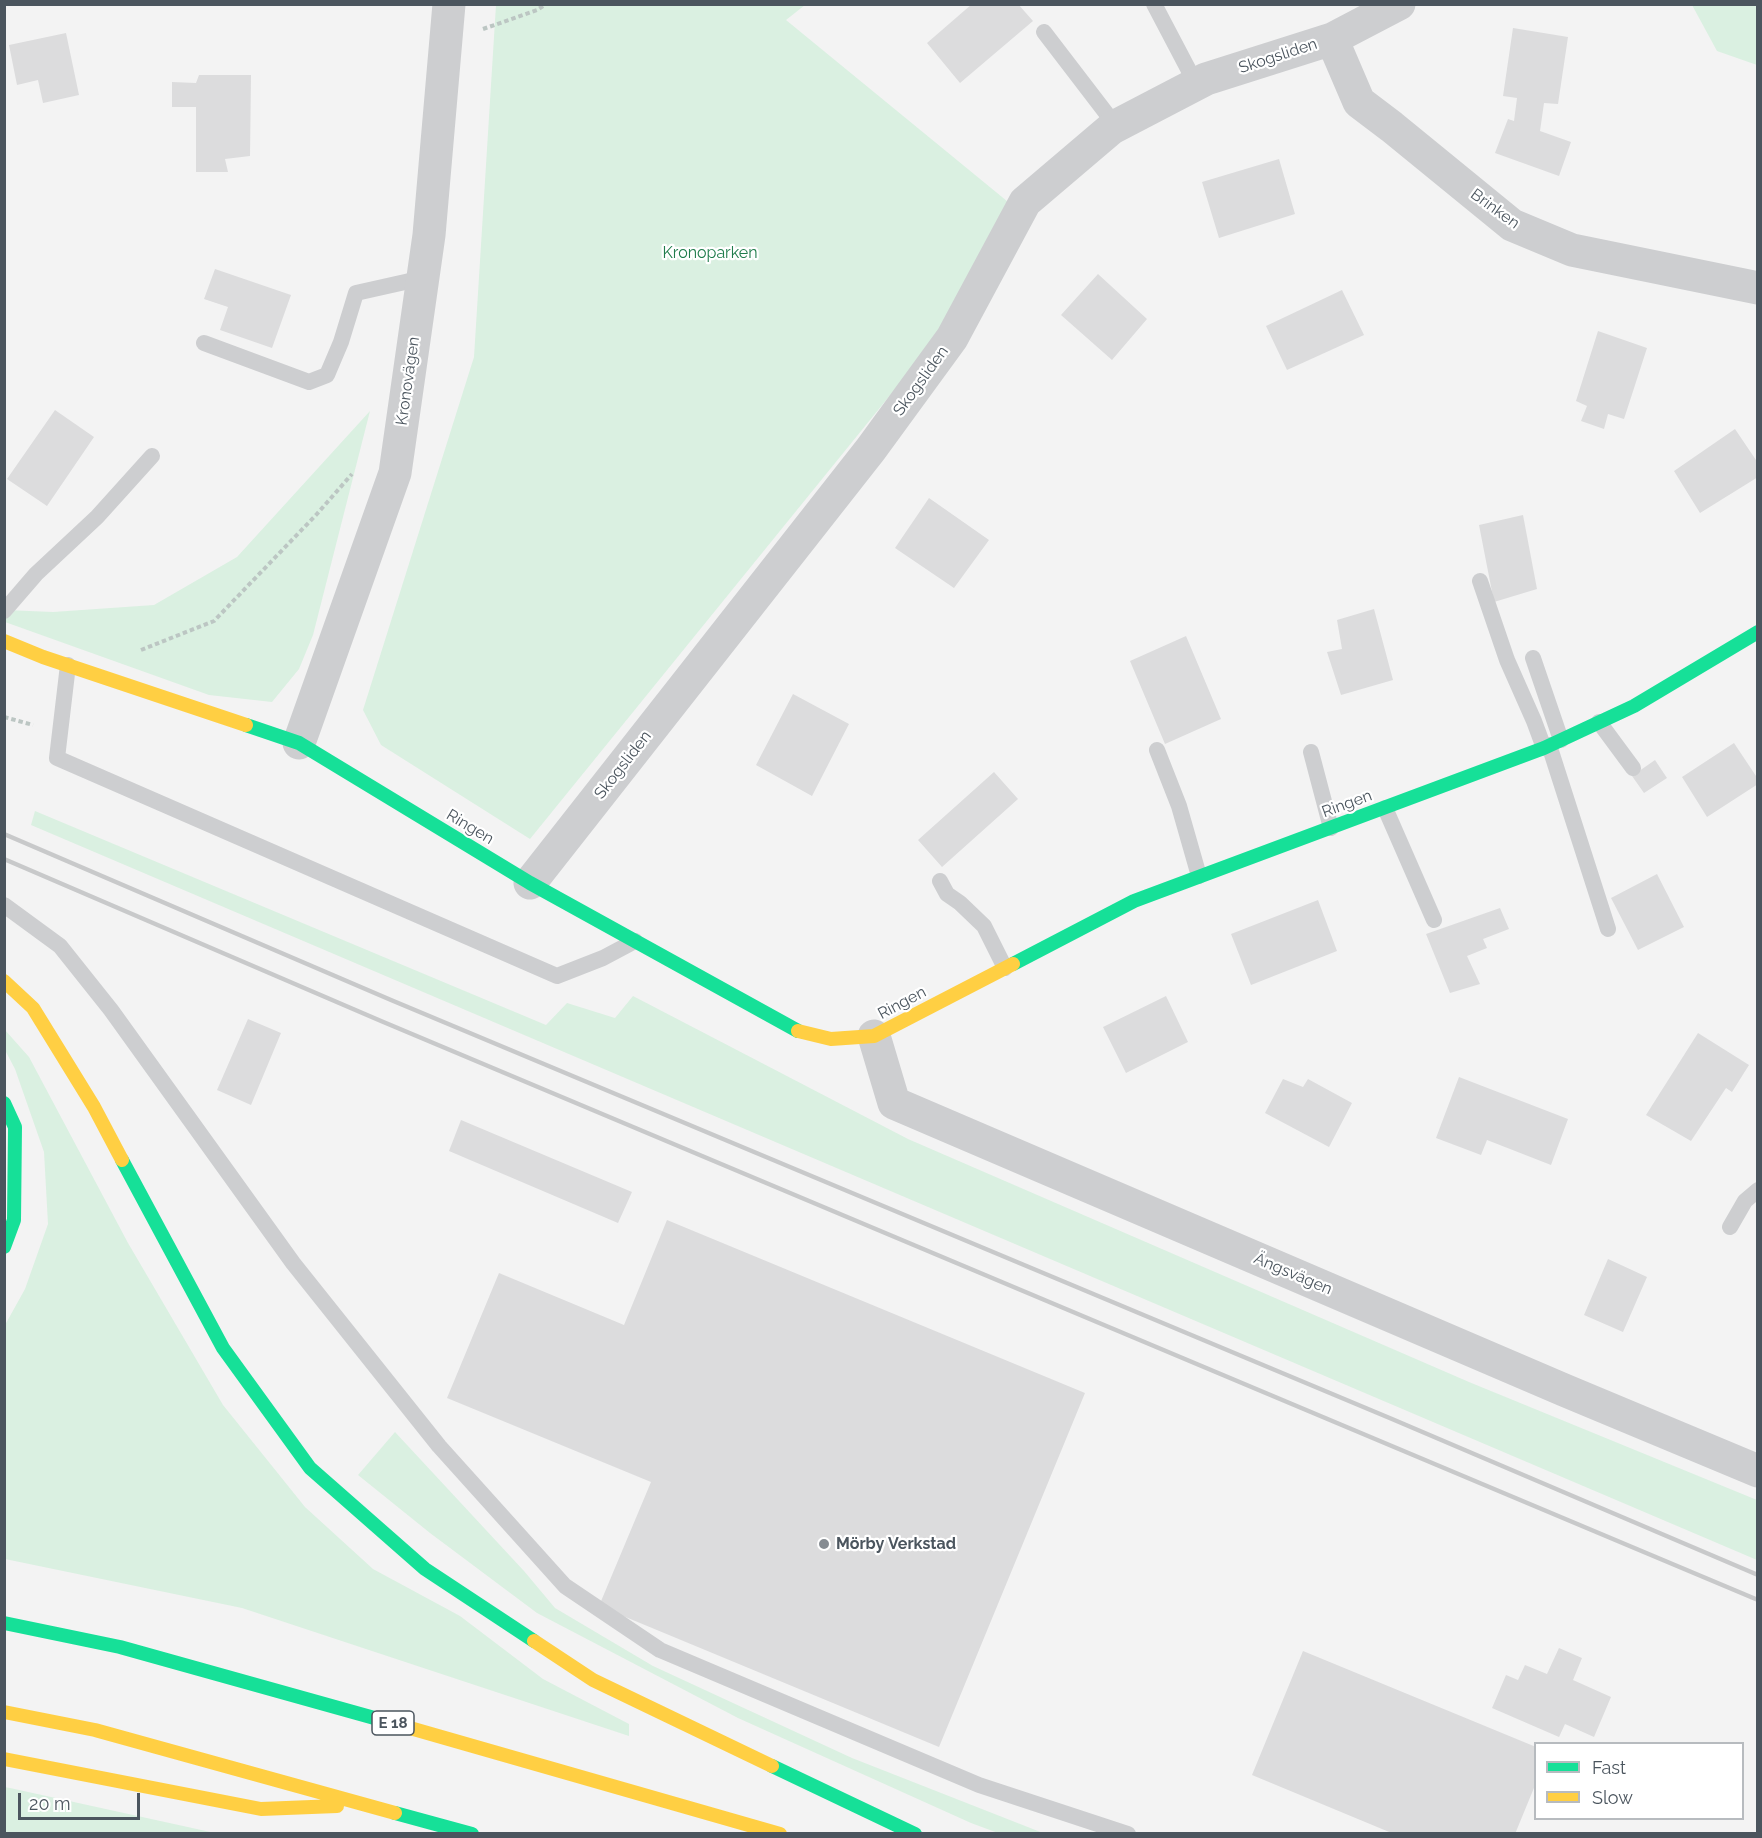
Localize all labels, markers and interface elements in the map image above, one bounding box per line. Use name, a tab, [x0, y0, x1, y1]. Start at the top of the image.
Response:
street label: Skogsliden	[1236, 34, 1320, 78]
street label: Brinken	[1467, 185, 1523, 233]
park label: Kronoparken	[663, 243, 757, 263]
street label: Kronovägen	[392, 335, 424, 427]
street label: Skogsliden	[889, 342, 953, 420]
street label: Skogsliden	[590, 727, 656, 803]
street label: Ringen	[1319, 786, 1375, 822]
street label: Ringen	[443, 805, 497, 849]
street label: Ringen	[875, 982, 929, 1024]
street label: Ängsvägen	[1251, 1249, 1335, 1299]
place label: Mörby Verkstad	[836, 1534, 956, 1554]
marker: Mörby Verkstad	[817, 1537, 831, 1551]
road number: E 18	[372, 1711, 414, 1735]
legend	[1534, 1742, 1744, 1820]
text: Fast	[1592, 1757, 1626, 1778]
scale bar	[21, 1781, 142, 1819]
text: Slow	[1592, 1787, 1633, 1808]
text: 20 m	[29, 1793, 71, 1814]

